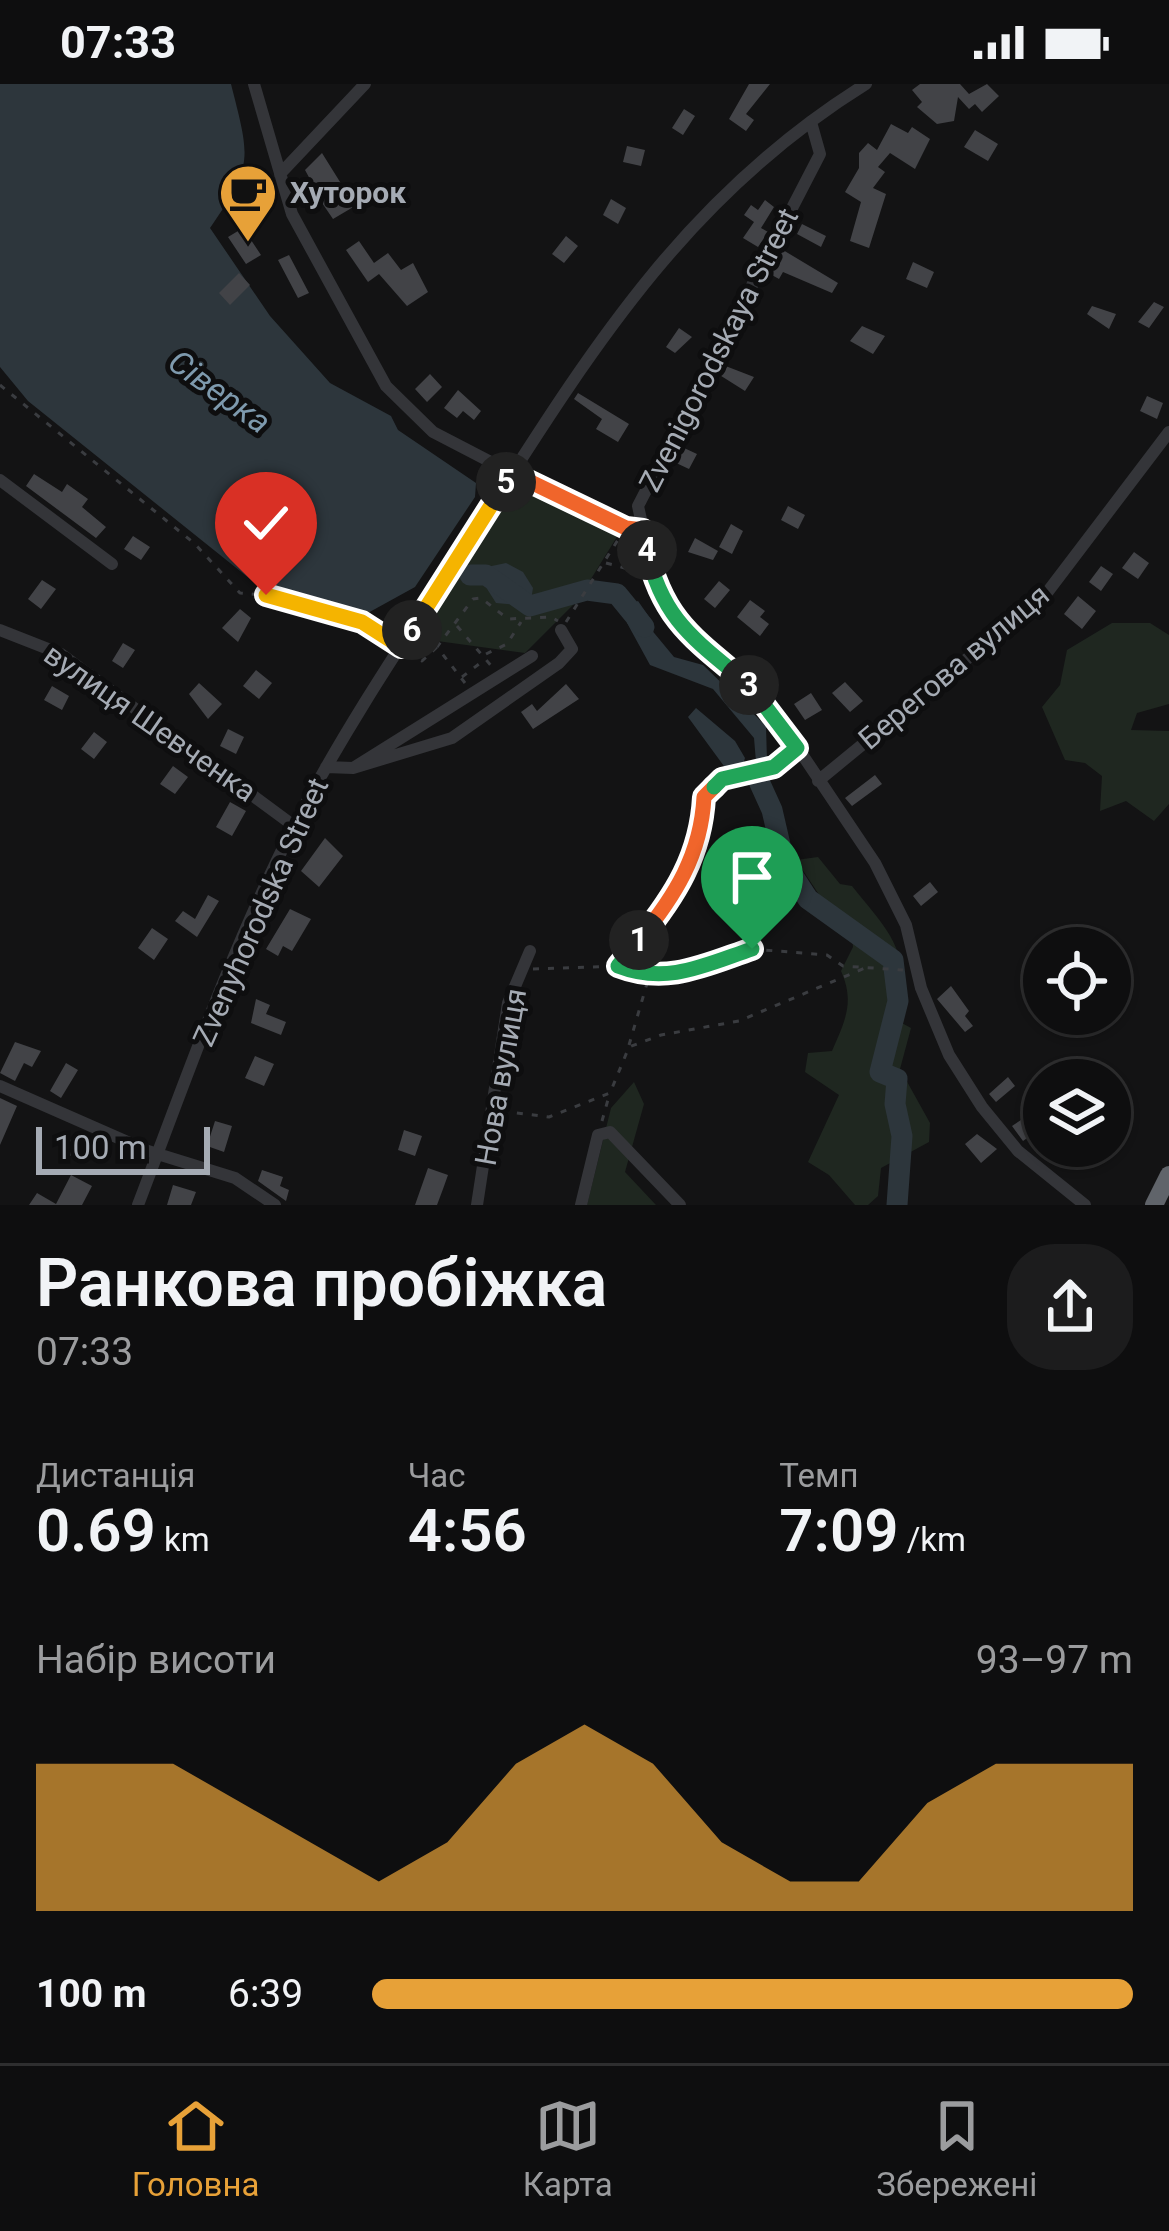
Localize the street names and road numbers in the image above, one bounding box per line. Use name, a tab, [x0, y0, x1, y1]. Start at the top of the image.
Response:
street label: Zvenigorodskaya Street	[632, 202, 805, 497]
street label: Берегова вулиця	[851, 577, 1056, 756]
street label: вулиця Шевченка	[38, 636, 263, 809]
street label: Zvenyhorodska Street	[186, 772, 335, 1051]
street label: Нова вулиця	[468, 986, 533, 1168]

